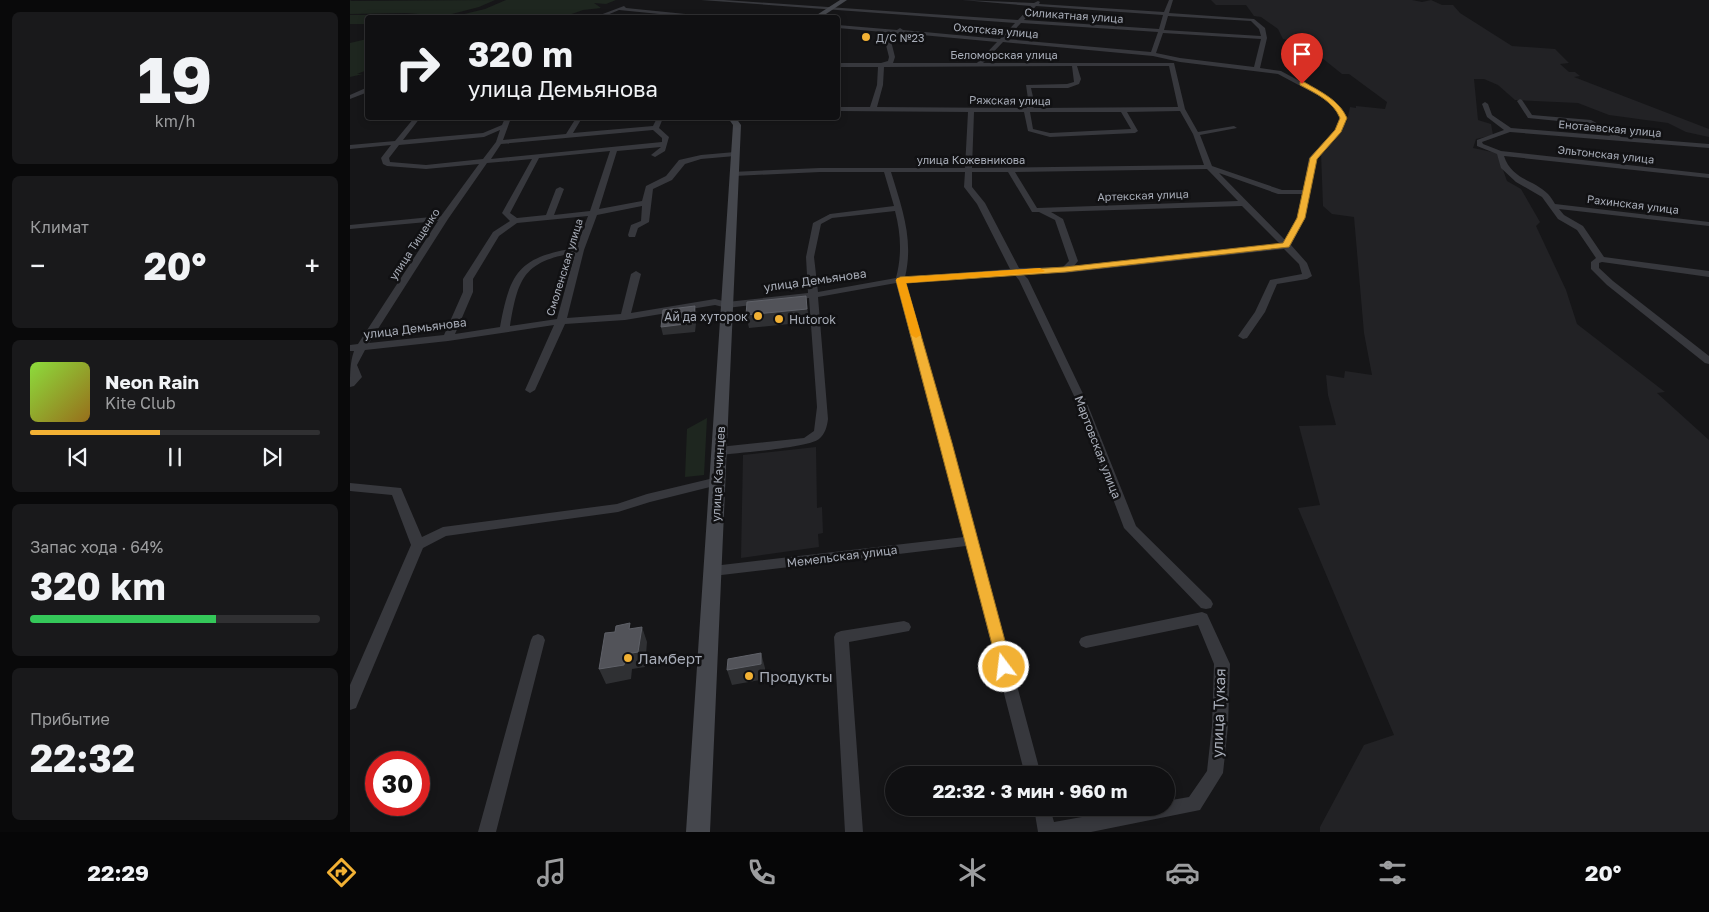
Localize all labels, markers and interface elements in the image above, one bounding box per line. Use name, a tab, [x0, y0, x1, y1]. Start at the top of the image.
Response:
street label: Силикатная улица	[1024, 5, 1124, 25]
street label: Охотская улица	[953, 20, 1039, 40]
marker: Д/С №23	[860, 31, 872, 43]
place label: Д/С №23	[876, 31, 924, 44]
text: 320 m	[468, 33, 573, 75]
pin	[1281, 33, 1323, 84]
icon: right	[385, 35, 450, 100]
text: 19	[138, 39, 212, 117]
icon: arrive	[1288, 40, 1316, 68]
street label: Беломорская улица	[950, 48, 1058, 61]
text: улица Демьянова	[468, 75, 658, 102]
street label: Ряжская улица	[969, 93, 1051, 107]
text: km/h	[155, 111, 195, 131]
street label: Енотаевская улица	[1558, 117, 1662, 139]
street label: Эльтонская улица	[1557, 142, 1655, 166]
street label: улица Кожевникова	[917, 153, 1025, 166]
street label: Артекская улица	[1097, 187, 1189, 203]
street label: Рахинская улица	[1586, 192, 1680, 216]
street label: улица Тищенко	[386, 206, 442, 282]
text: Климат	[30, 217, 89, 237]
street label: Смоленская улица	[543, 217, 585, 317]
text: 20°	[144, 243, 206, 288]
text: −	[30, 249, 45, 282]
text: +	[305, 249, 320, 282]
street label: улица Демьянова	[763, 265, 867, 295]
place label: Ай да хуторок	[664, 309, 748, 324]
marker: Ай да хуторок	[752, 310, 764, 322]
place label: Hutorok	[789, 312, 836, 327]
marker: Hutorok	[773, 313, 785, 325]
street label: улица Демьянова	[363, 314, 467, 342]
text: Neon Rain	[105, 370, 199, 393]
text: Kite Club	[105, 393, 176, 413]
street label: Мартовская улица	[1071, 393, 1125, 501]
street label: улица Качинцев	[708, 426, 728, 522]
icon: previous	[64, 443, 92, 471]
icon: pause	[161, 443, 189, 471]
icon: next	[258, 443, 286, 471]
text: Запас хода · 64%	[30, 537, 163, 557]
street label: Мемельская улица	[786, 542, 898, 570]
text: 320 km	[30, 563, 166, 608]
position arrow	[977, 640, 1029, 692]
place label: Ламберт	[638, 649, 703, 667]
marker: Ламберт	[622, 652, 634, 664]
place label: Продукты	[759, 667, 833, 685]
street label: улица Тукая	[1207, 668, 1229, 758]
marker: Продукты	[743, 670, 755, 682]
text: Прибытие	[30, 709, 110, 729]
text: 22:32	[30, 735, 135, 780]
speed limit sign: 30	[365, 751, 430, 816]
text: 22:32 · 3 мин · 960 m	[933, 779, 1127, 802]
icon: directions	[324, 855, 359, 890]
icon: music	[534, 855, 569, 890]
icon: phone	[744, 855, 779, 890]
icon: climate	[955, 855, 990, 890]
icon: car	[1165, 855, 1200, 890]
icon: filters	[1375, 855, 1410, 890]
text: 22:29	[88, 859, 149, 886]
text: 20°	[1585, 859, 1621, 886]

